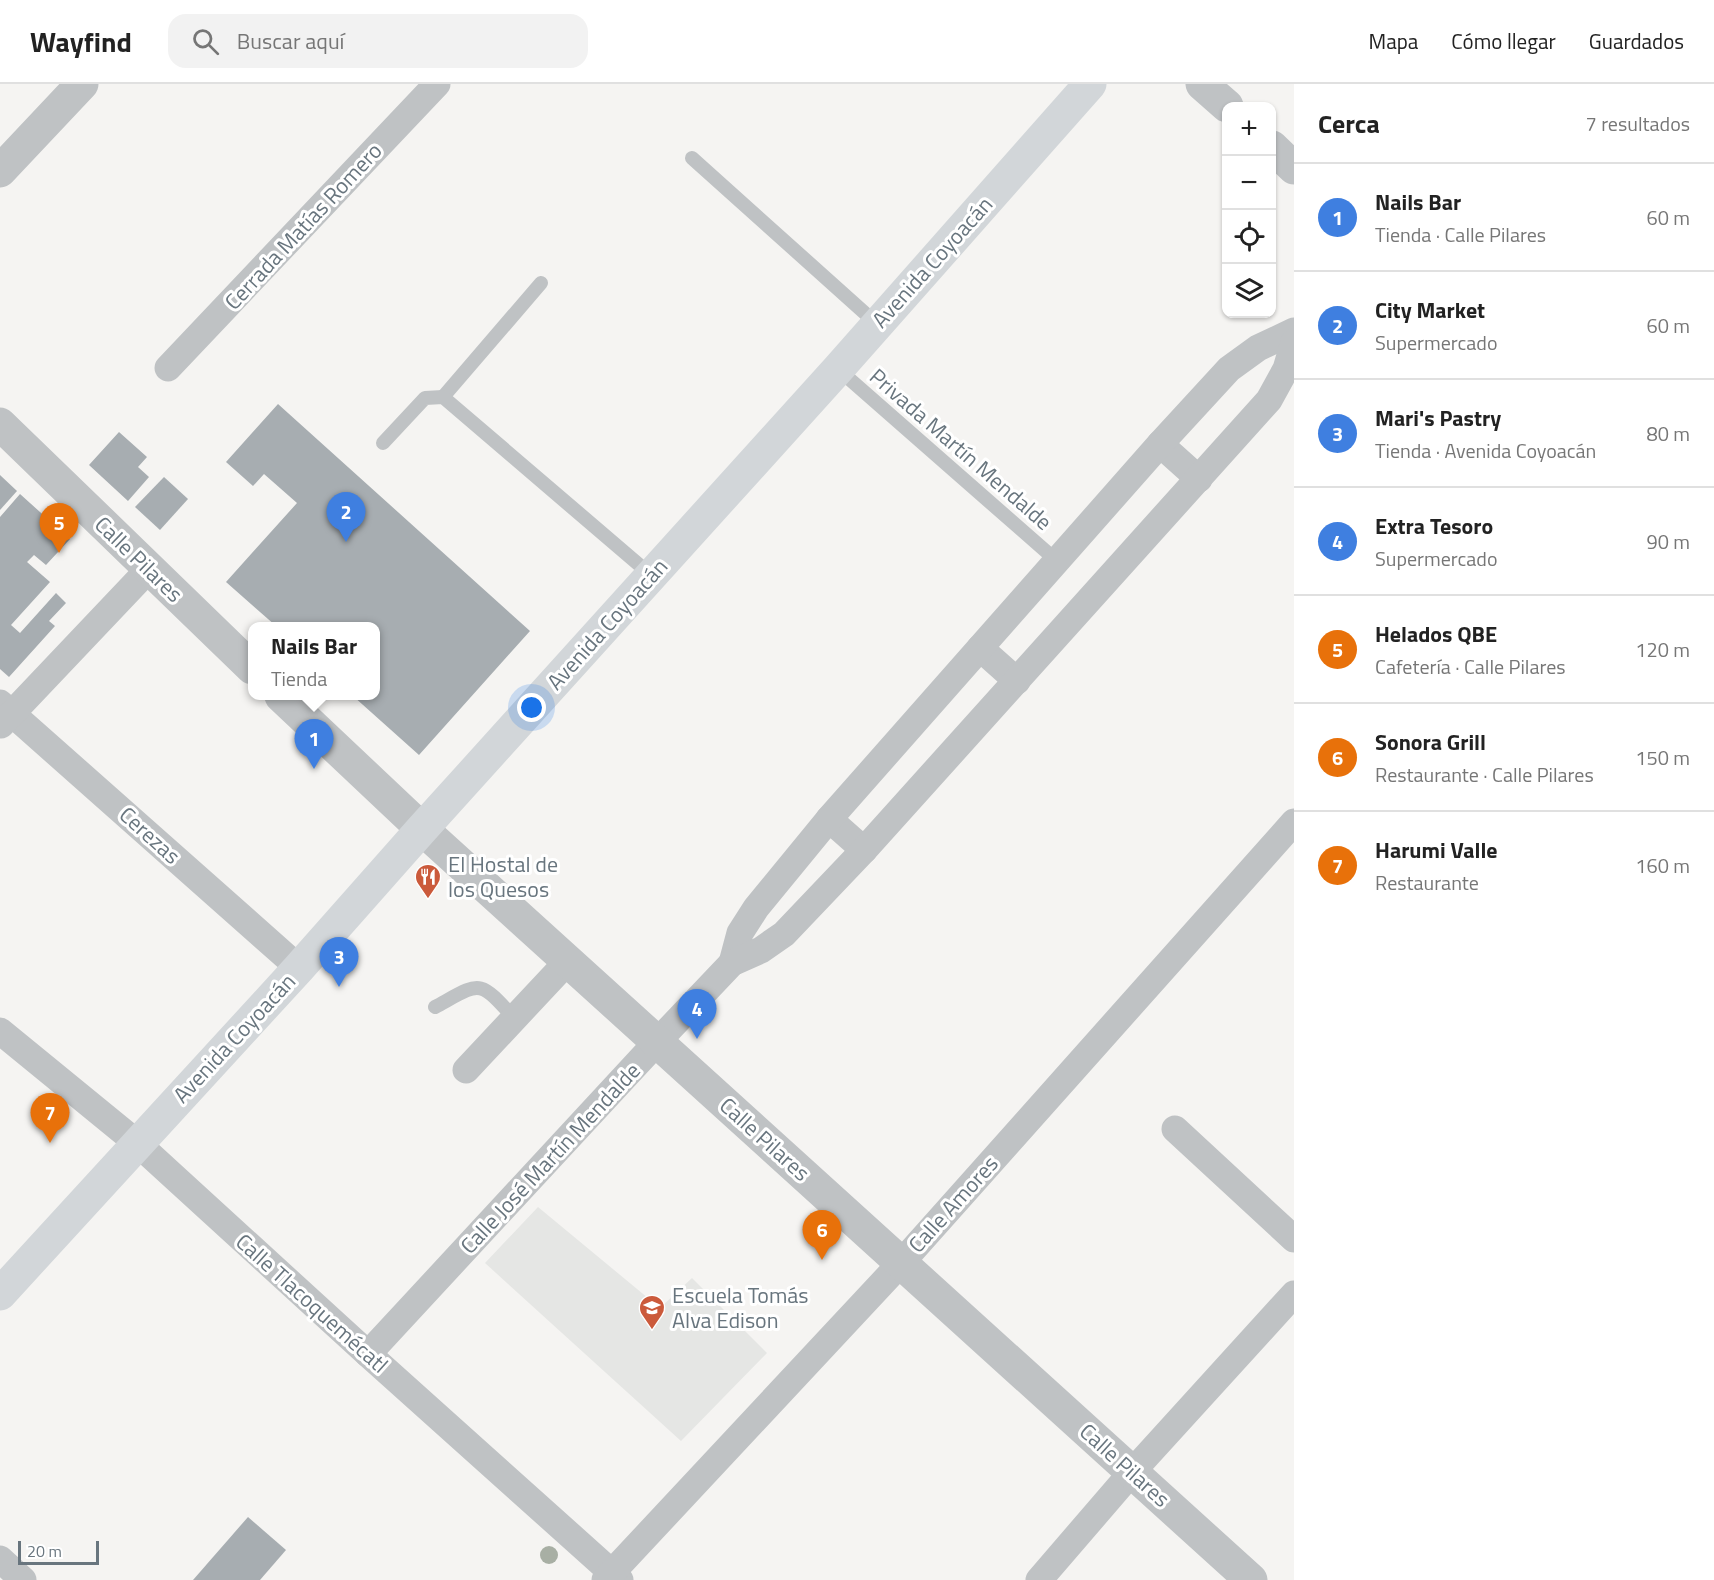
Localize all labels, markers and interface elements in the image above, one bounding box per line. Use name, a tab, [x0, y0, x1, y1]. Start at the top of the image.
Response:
search box	[168, 14, 588, 68]
text: Wayfind	[30, 20, 132, 63]
text: Buscar aquí	[237, 24, 344, 58]
icon: search	[189, 25, 222, 58]
text: Mapa	[1369, 25, 1418, 57]
text: Cómo llegar	[1451, 25, 1556, 57]
text: Guardados	[1589, 25, 1684, 57]
map controls	[1222, 102, 1276, 318]
button: +	[1222, 102, 1276, 156]
text: Cerca	[1318, 104, 1380, 143]
text: 7 resultados	[1586, 108, 1690, 139]
street label: Cerrada Matías Romero	[216, 135, 390, 317]
button: −	[1222, 156, 1276, 210]
text: Nails Bar	[1375, 185, 1461, 219]
street label: Avenida Coyoacán	[863, 189, 1001, 335]
text: 1	[1332, 202, 1343, 233]
text: 60 m	[1646, 202, 1690, 233]
button: locate	[1222, 210, 1276, 264]
text: Tienda · Calle Pilares	[1375, 219, 1546, 250]
button: layers	[1222, 264, 1276, 318]
text: City Market	[1375, 293, 1485, 327]
text: 2	[1332, 310, 1343, 341]
text: 60 m	[1646, 310, 1690, 341]
text: Supermercado	[1375, 327, 1497, 358]
street label: Privada Martín Mendalde	[862, 360, 1060, 538]
text: Mari's Pastry	[1375, 401, 1501, 435]
text: 3	[1332, 418, 1343, 449]
text: 80 m	[1646, 418, 1690, 449]
text: Tienda · Avenida Coyoacán	[1375, 435, 1596, 466]
pin: 2	[326, 492, 366, 542]
pin: 5	[40, 504, 78, 553]
street label: Calle Pilares	[87, 508, 191, 610]
text: Extra Tesoro	[1375, 509, 1493, 543]
text: 4	[1332, 526, 1343, 557]
text: 90 m	[1646, 526, 1690, 557]
text: Supermercado	[1375, 543, 1497, 574]
street label: Avenida Coyoacán	[538, 551, 676, 697]
text: Helados QBE	[1375, 617, 1497, 651]
popup	[248, 622, 380, 700]
text: Nails Bar	[271, 629, 357, 663]
text: 5	[1332, 634, 1343, 665]
text: 120 m	[1635, 634, 1690, 665]
text: Cafetería · Calle Pilares	[1375, 651, 1566, 682]
text: Tienda	[271, 663, 327, 694]
your location	[517, 693, 546, 722]
pin: 1	[294, 720, 334, 769]
text: Sonora Grill	[1375, 725, 1486, 759]
text: 6	[1332, 742, 1343, 773]
text: 150 m	[1635, 742, 1690, 773]
text: Restaurante · Calle Pilares	[1375, 759, 1594, 790]
street label: Cerezas	[112, 798, 188, 872]
text: Harumi Valle	[1375, 833, 1498, 867]
place label: El Hostal de los Quesos	[448, 847, 558, 906]
text: 7	[1332, 850, 1343, 881]
text: 160 m	[1635, 850, 1690, 881]
restaurant icon: El Hostal de los Quesos	[413, 862, 443, 900]
text: Restaurante	[1375, 867, 1479, 898]
pin: 3	[320, 938, 358, 987]
street label: Avenida Coyoacán	[165, 965, 303, 1111]
pin: 4	[678, 990, 716, 1039]
street label: Calle José Martín Mendalde	[452, 1055, 648, 1261]
street label: Calle Pilares	[712, 1089, 818, 1189]
pin: 7	[31, 1094, 70, 1143]
street label: Calle Amores	[900, 1148, 1006, 1260]
pin: 6	[802, 1210, 842, 1260]
street label: Calle Tlacoquemécatl	[228, 1225, 396, 1381]
place label: Escuela Tomás Alva Edison	[672, 1278, 809, 1337]
school or university icon: Escuela Tomás Alva Edison	[637, 1293, 667, 1331]
street label: Calle Pilares	[1072, 1415, 1178, 1515]
scale bar	[18, 1538, 99, 1566]
text: 20 m	[27, 1539, 62, 1563]

